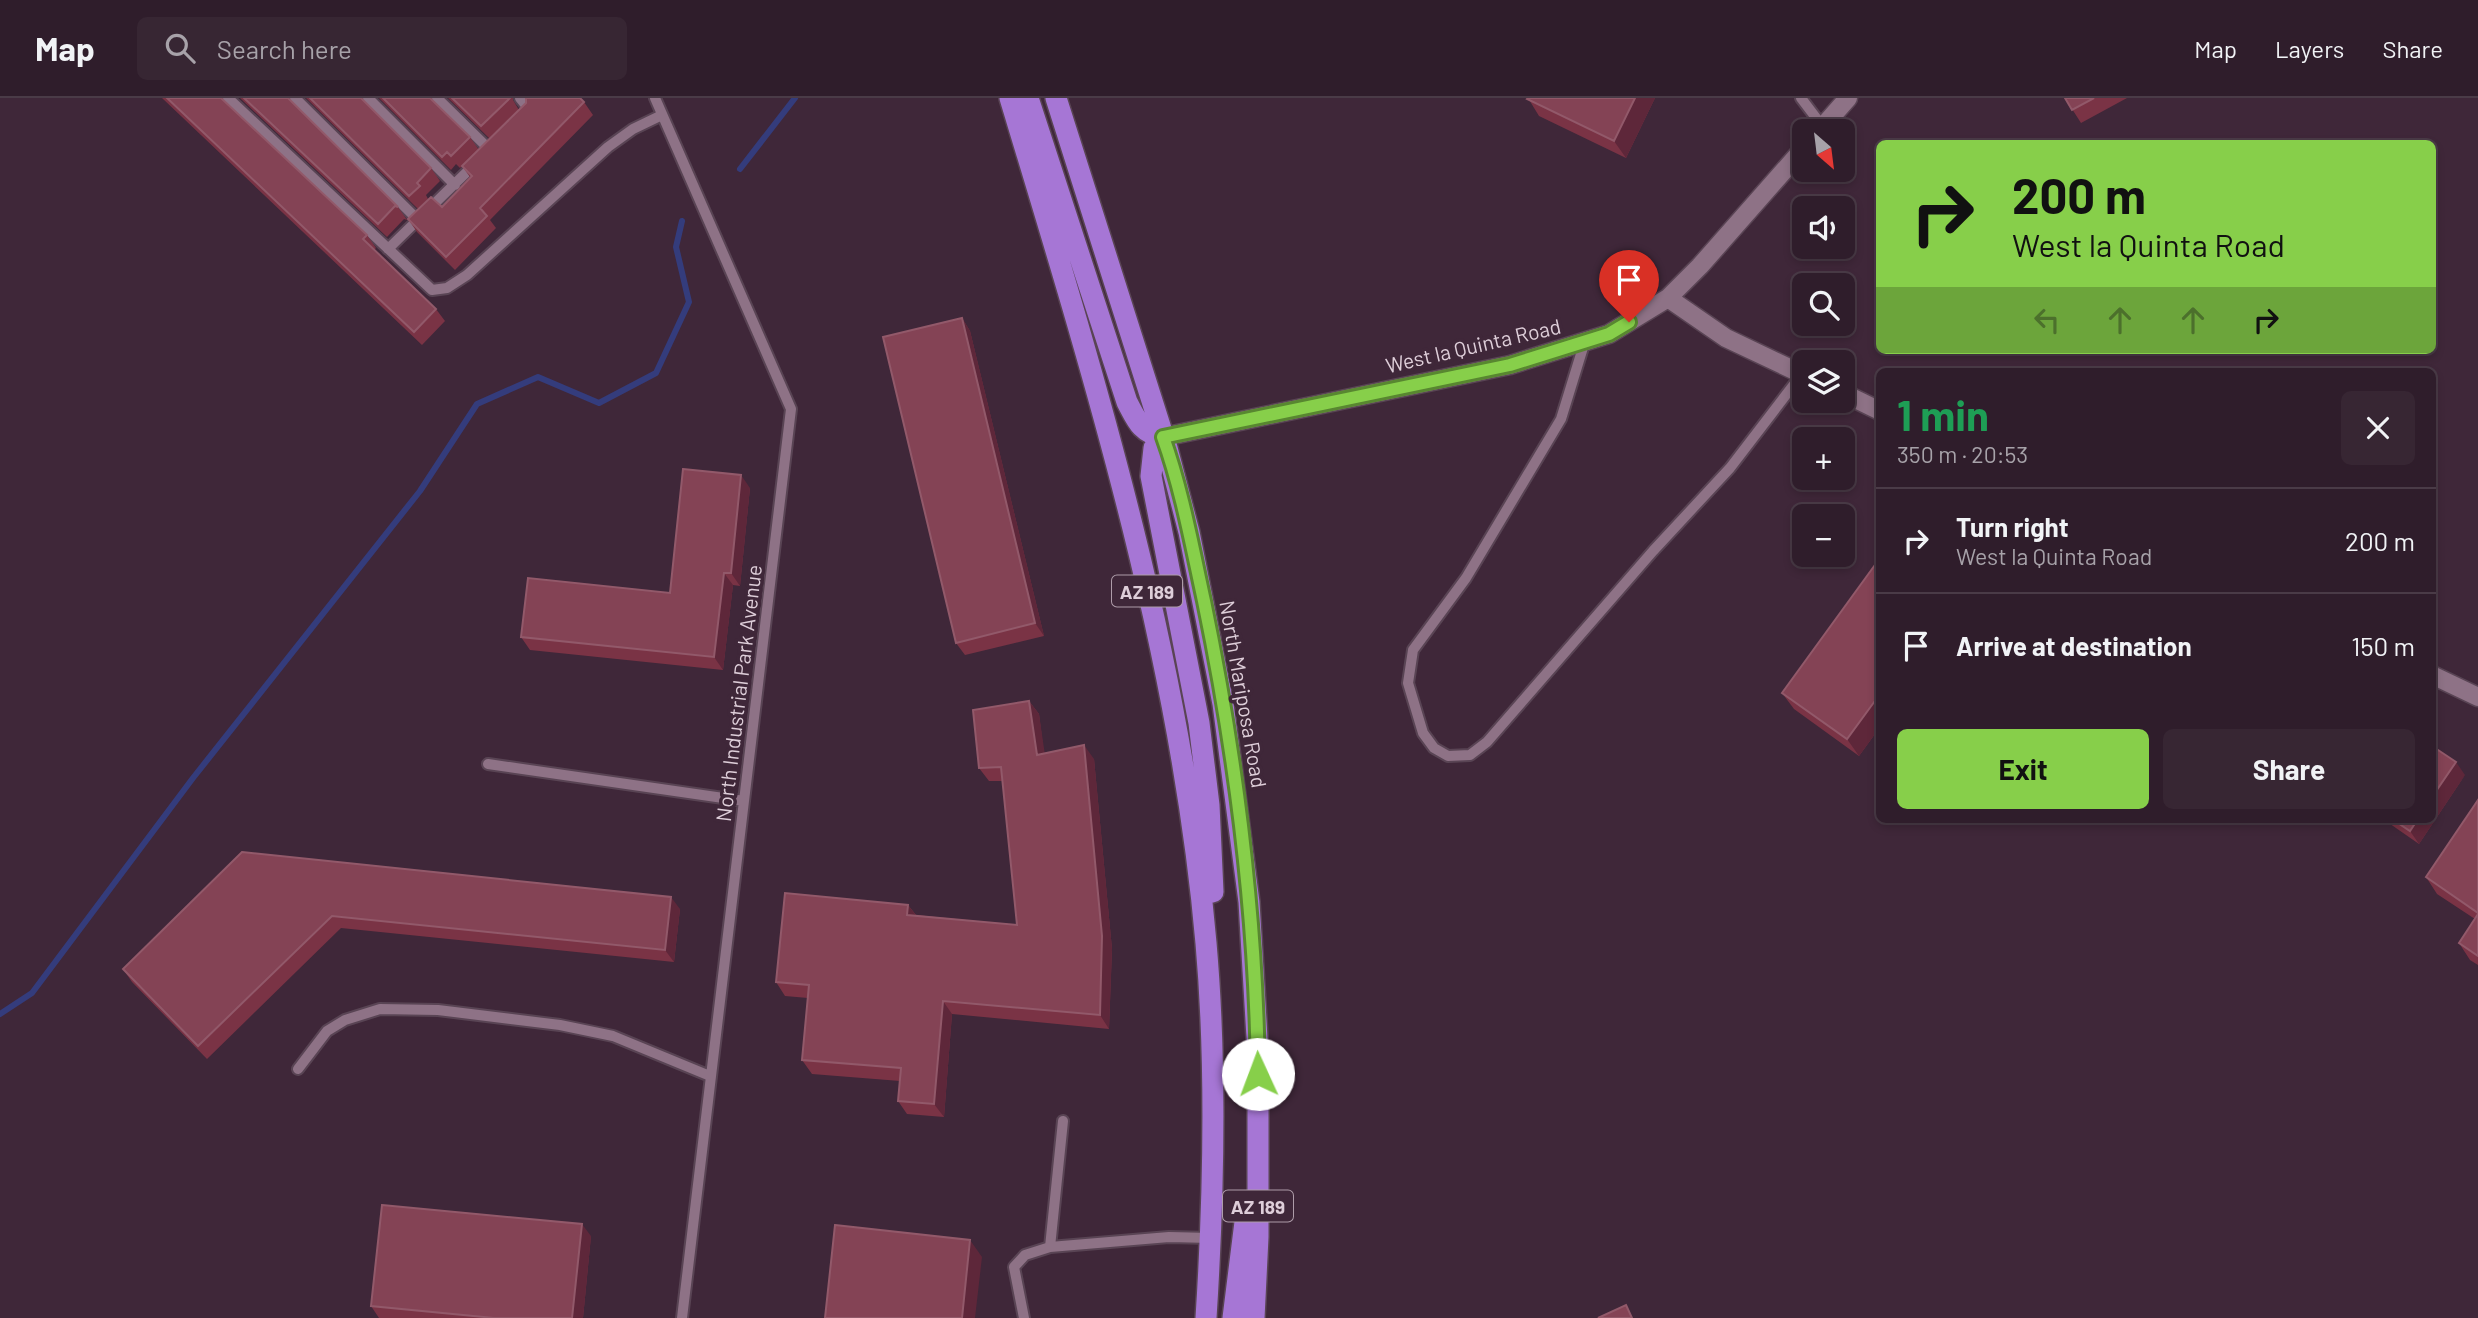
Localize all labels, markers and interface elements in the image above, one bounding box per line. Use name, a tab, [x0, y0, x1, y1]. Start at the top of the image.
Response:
search box	[137, 17, 627, 80]
text: Map	[35, 28, 95, 68]
icon: search	[161, 29, 199, 67]
text: Search here	[217, 33, 352, 64]
text: Map	[2194, 34, 2237, 63]
text: Layers	[2275, 34, 2344, 63]
text: Share	[2382, 34, 2443, 63]
north arrow	[1792, 119, 1855, 182]
map controls	[1792, 119, 1855, 567]
text: 200 m	[2012, 165, 2146, 224]
icon: right	[1897, 168, 1988, 259]
button: sound	[1792, 196, 1855, 259]
text: West la Quinta Road	[2012, 225, 2285, 263]
pin	[1599, 250, 1659, 322]
icon: arrive	[1610, 261, 1648, 299]
button: search	[1792, 273, 1855, 336]
icon: left	[2028, 301, 2066, 339]
icon: ahead	[2101, 301, 2139, 339]
icon: ahead	[2174, 301, 2212, 339]
icon: right	[2247, 301, 2285, 339]
street label: West la Quinta Road	[1383, 313, 1563, 377]
button: layers	[1792, 350, 1855, 413]
text: 1 min	[1897, 389, 1989, 439]
button: close	[2341, 391, 2415, 465]
button: +	[1792, 427, 1855, 490]
text: 350 m · 20:53	[1897, 440, 2028, 468]
button: −	[1792, 504, 1855, 567]
text: Turn right	[1956, 511, 2069, 542]
icon: right	[1897, 522, 1935, 560]
text: 200 m	[2345, 525, 2415, 556]
text: West la Quinta Road	[1956, 542, 2152, 570]
street label: North Industrial Park Avenue	[710, 563, 766, 823]
road number: AZ 189	[1112, 576, 1182, 606]
street label: North Mariposa Road	[1215, 598, 1273, 790]
icon: arrive	[1897, 627, 1935, 665]
text: Arrive at destination	[1956, 630, 2192, 661]
text: 150 m	[2351, 630, 2415, 661]
button: Exit	[1897, 729, 2149, 809]
button: Share	[2163, 729, 2415, 809]
position arrow	[1221, 1037, 1295, 1111]
road number: AZ 189	[1223, 1190, 1293, 1222]

